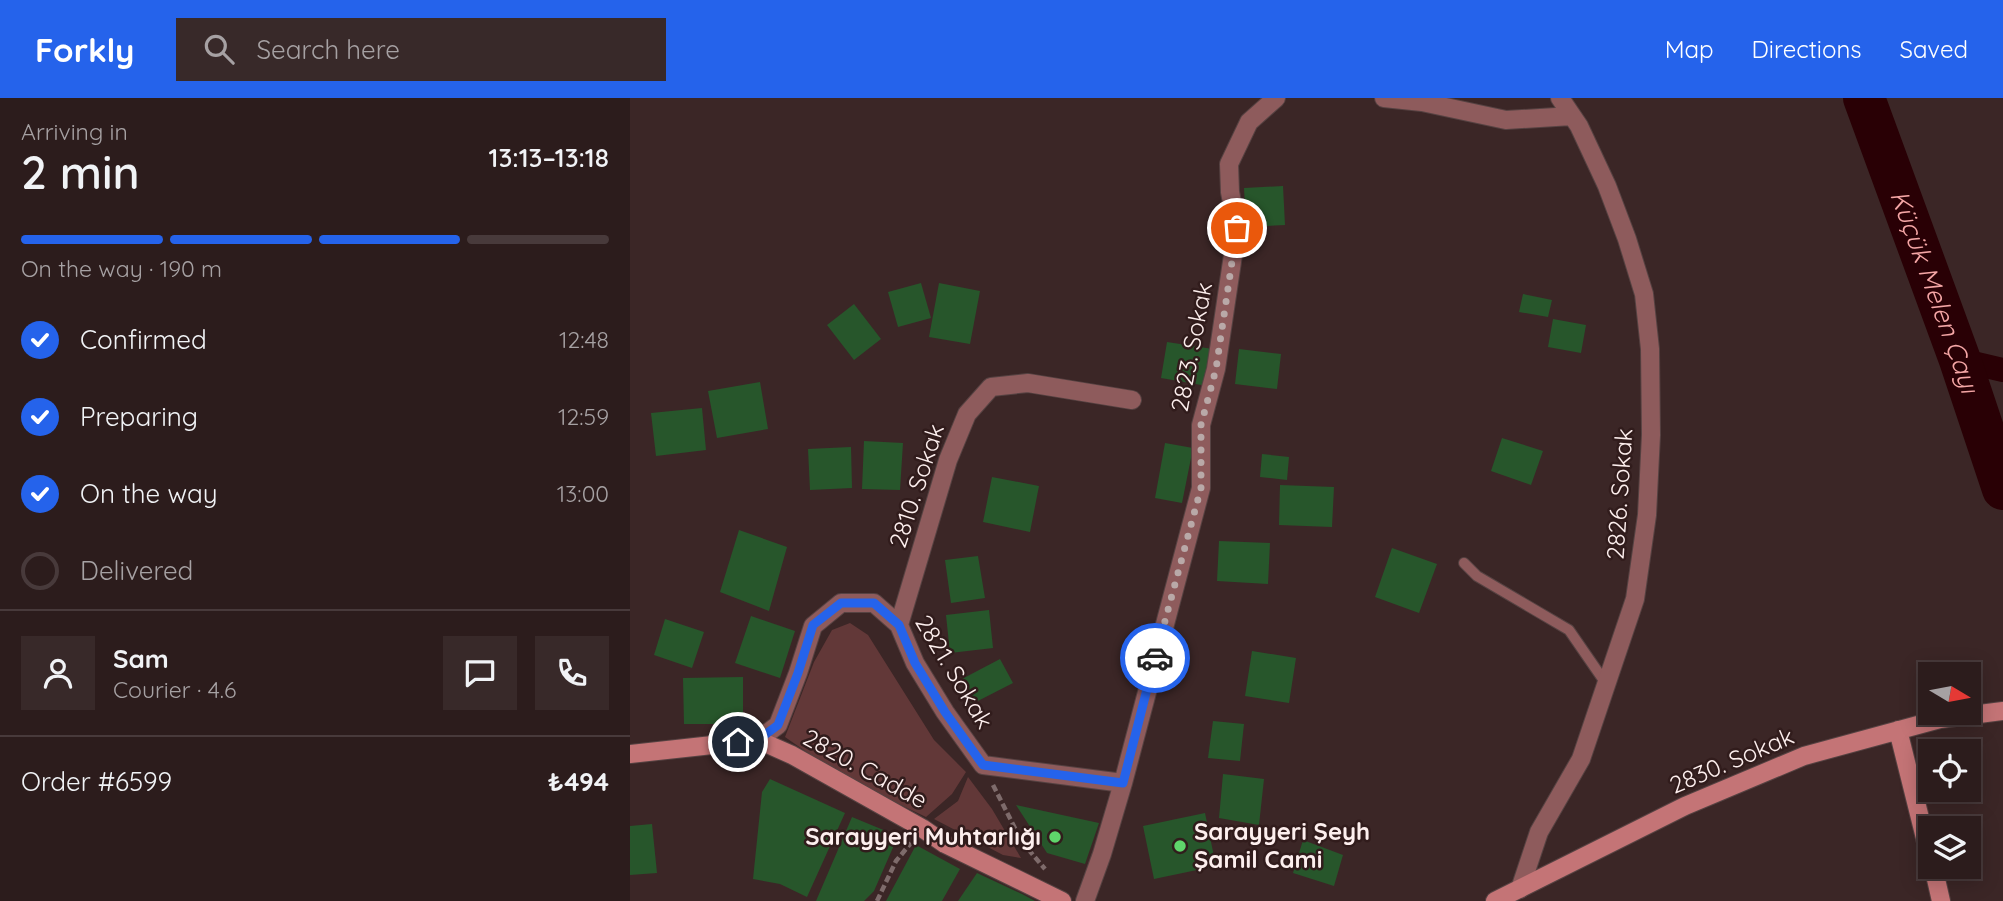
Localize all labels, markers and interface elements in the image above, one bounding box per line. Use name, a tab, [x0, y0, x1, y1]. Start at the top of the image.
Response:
search box	[176, 18, 666, 81]
text: Forkly	[35, 29, 134, 70]
icon: search	[200, 30, 238, 68]
text: Search here	[256, 33, 400, 66]
text: Map	[1665, 34, 1714, 64]
text: Directions	[1752, 34, 1862, 64]
text: Saved	[1900, 34, 1968, 64]
text: Arriving in	[21, 117, 128, 146]
text: 13:13–13:18	[488, 141, 609, 174]
text: 2 min	[21, 143, 140, 201]
water label: Küçük Melen Çayı	[1883, 185, 1987, 398]
pin	[1207, 198, 1267, 258]
icon: bag	[1218, 209, 1256, 247]
text: On the way · 190 m	[21, 254, 222, 283]
street label: 2823. Sokak	[1164, 280, 1218, 414]
icon: check	[21, 321, 59, 359]
text: Confirmed	[80, 323, 207, 356]
text: 12:48	[559, 325, 609, 354]
icon: check	[21, 398, 59, 436]
text: Preparing	[80, 400, 198, 433]
text: 12:59	[558, 402, 609, 431]
street label: 2810. Sokak	[882, 420, 950, 551]
street label: 2826. Sokak	[1599, 427, 1639, 561]
icon: check	[21, 475, 59, 513]
text: On the way	[80, 477, 218, 510]
text: 13:00	[557, 479, 609, 508]
text: Delivered	[80, 554, 193, 587]
street label: 2821. Sokak	[909, 609, 1001, 734]
courier	[1120, 623, 1190, 693]
button: person	[21, 636, 95, 710]
button: chat	[443, 636, 517, 710]
button: phone	[535, 636, 609, 710]
icon: car	[1136, 639, 1174, 677]
text: Sam	[113, 642, 169, 675]
north arrow	[1918, 662, 1981, 724]
map controls	[1918, 662, 1981, 879]
text: Courier · 4.6	[113, 675, 236, 704]
pin	[708, 712, 768, 772]
street label: 2830. Sokak	[1665, 720, 1798, 800]
street label: 2820. Cadde	[798, 722, 933, 815]
icon: home	[719, 723, 757, 761]
button: locate	[1918, 739, 1981, 802]
text: Order #6599	[21, 765, 172, 798]
text: ₺494	[548, 765, 609, 798]
place label: Sarayyeri Şeyh Şamil Cami	[1194, 816, 1370, 874]
button: layers	[1918, 816, 1981, 879]
place label: Sarayyeri Muhtarlığı	[805, 821, 1041, 851]
marker: Sarayyeri Muhtarlığı	[1047, 829, 1063, 845]
marker: Sarayyeri Şeyh Şamil Cami	[1172, 838, 1188, 854]

